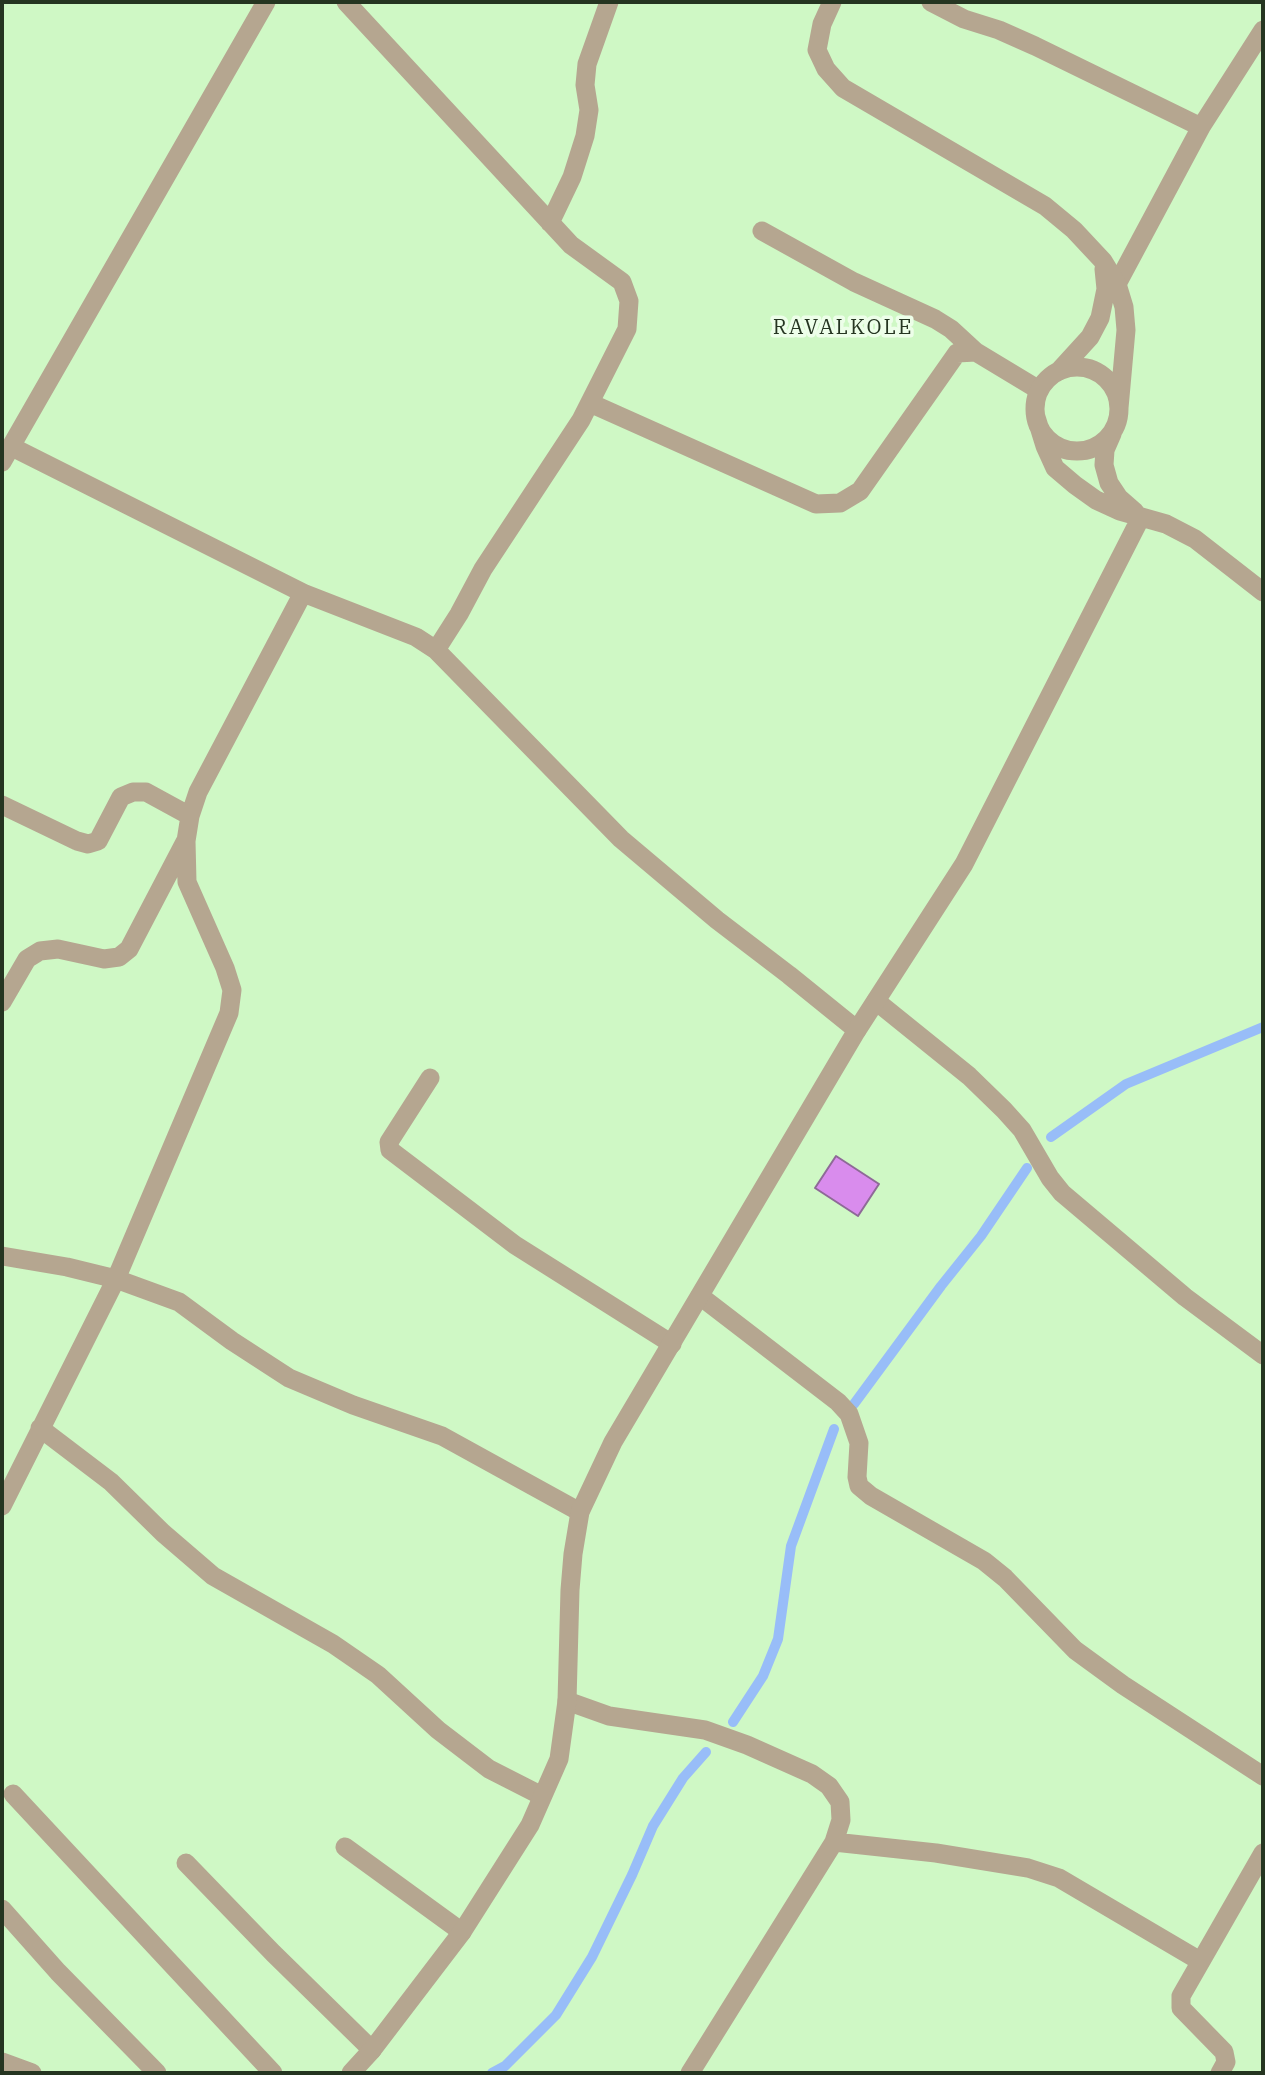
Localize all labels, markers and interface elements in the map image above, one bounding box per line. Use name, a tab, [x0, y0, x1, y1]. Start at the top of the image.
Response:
district label: RAVALKOLE	[774, 315, 912, 341]

